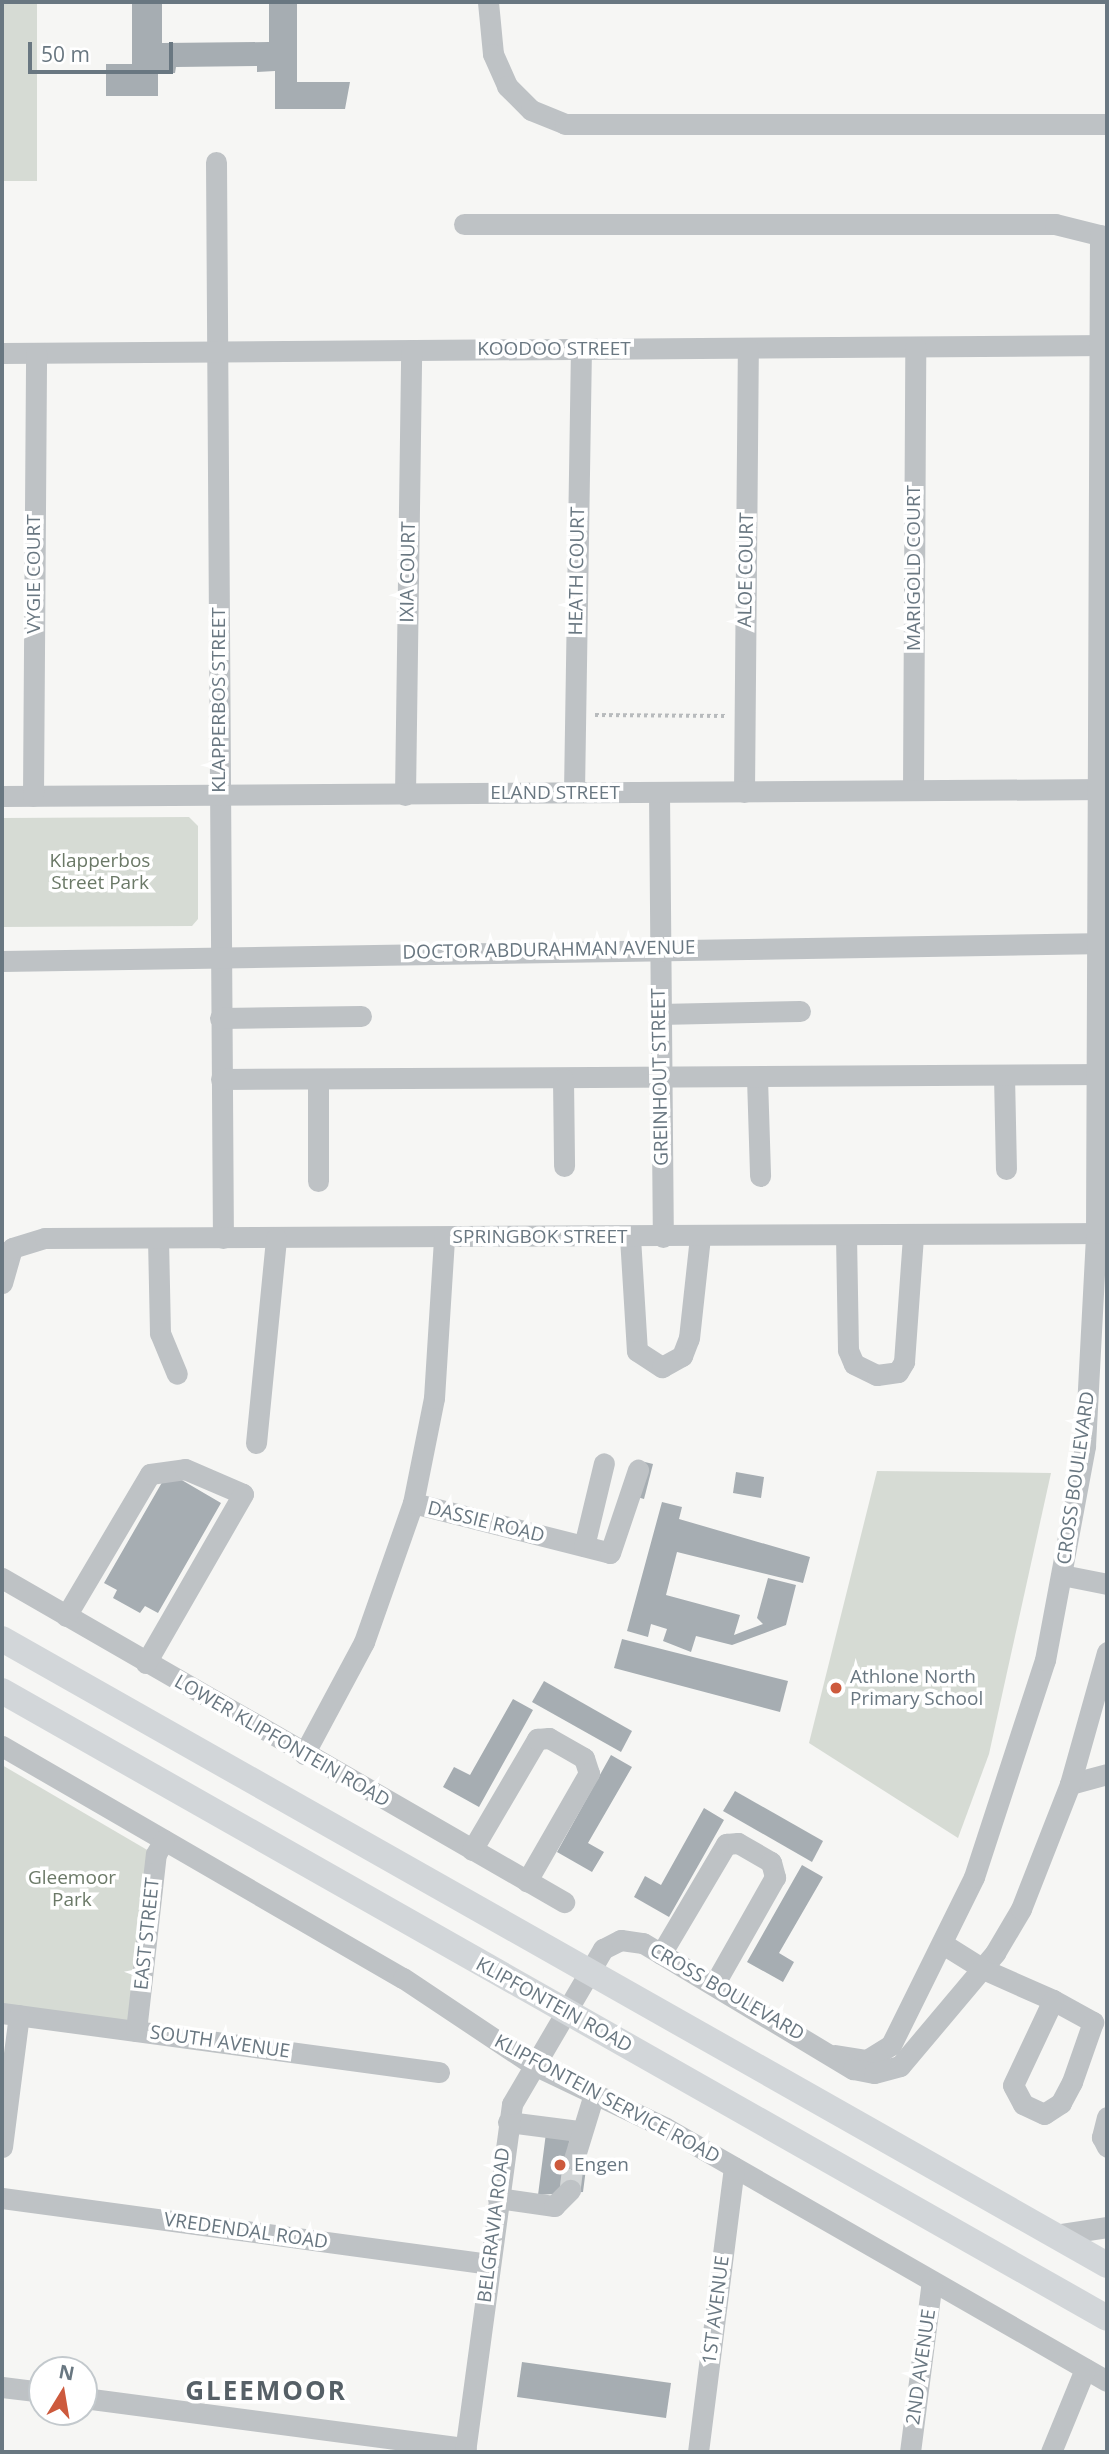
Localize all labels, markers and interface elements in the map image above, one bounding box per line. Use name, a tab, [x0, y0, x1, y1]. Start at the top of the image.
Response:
scale bar	[32, 28, 177, 72]
text: 50 m	[41, 40, 90, 68]
street label: KOODOO STREET	[477, 338, 631, 360]
street label: MARIGOLD COURT	[903, 485, 925, 651]
street label: HEATH COURT	[564, 506, 590, 636]
street label: ALOE COURT	[734, 512, 758, 628]
street label: VYGIE COURT	[23, 514, 45, 634]
street label: IXIA COURT	[396, 521, 420, 623]
street label: KLAPPERBOS STREET	[208, 607, 230, 793]
street label: ELAND STREET	[490, 782, 620, 804]
park label: Klapperbos Street Park	[50, 850, 150, 894]
street label: DOCTOR ABDURAHMAN AVENUE	[402, 936, 696, 964]
street label: GREINHOUT STREET	[647, 988, 673, 1166]
street label: SPRINGBOK STREET	[453, 1226, 627, 1248]
street label: CROSS BOULEVARD	[1053, 1390, 1099, 1566]
street label: DASSIE ROAD	[425, 1496, 547, 1548]
place label: Athlone North Primary School	[850, 1666, 983, 1710]
street label: LOWER KLIPFONTEIN ROAD	[170, 1670, 394, 1812]
marker: Athlone North Primary School	[828, 1680, 844, 1696]
park label: Gleemoor Park	[28, 1867, 116, 1911]
street label: EAST STREET	[130, 1877, 164, 1991]
street label: CROSS BOULEVARD	[646, 1939, 808, 2045]
street label: KLIPFONTEIN ROAD	[472, 1953, 636, 2057]
street label: SOUTH AVENUE	[149, 2021, 291, 2063]
street label: KLIPFONTEIN SERVICE ROAD	[490, 2030, 724, 2168]
street label: BELGRAVIA ROAD	[473, 2146, 515, 2304]
place label: Engen	[574, 2154, 629, 2176]
marker: Engen	[552, 2157, 568, 2173]
street label: VREDENDAL ROAD	[163, 2208, 329, 2254]
street label: 1ST AVENUE	[698, 2254, 734, 2366]
street label: 2ND AVENUE	[902, 2308, 940, 2426]
north arrow	[28, 2356, 98, 2426]
text: N	[57, 2358, 77, 2387]
district label: GLEEMOOR	[186, 2375, 346, 2407]

